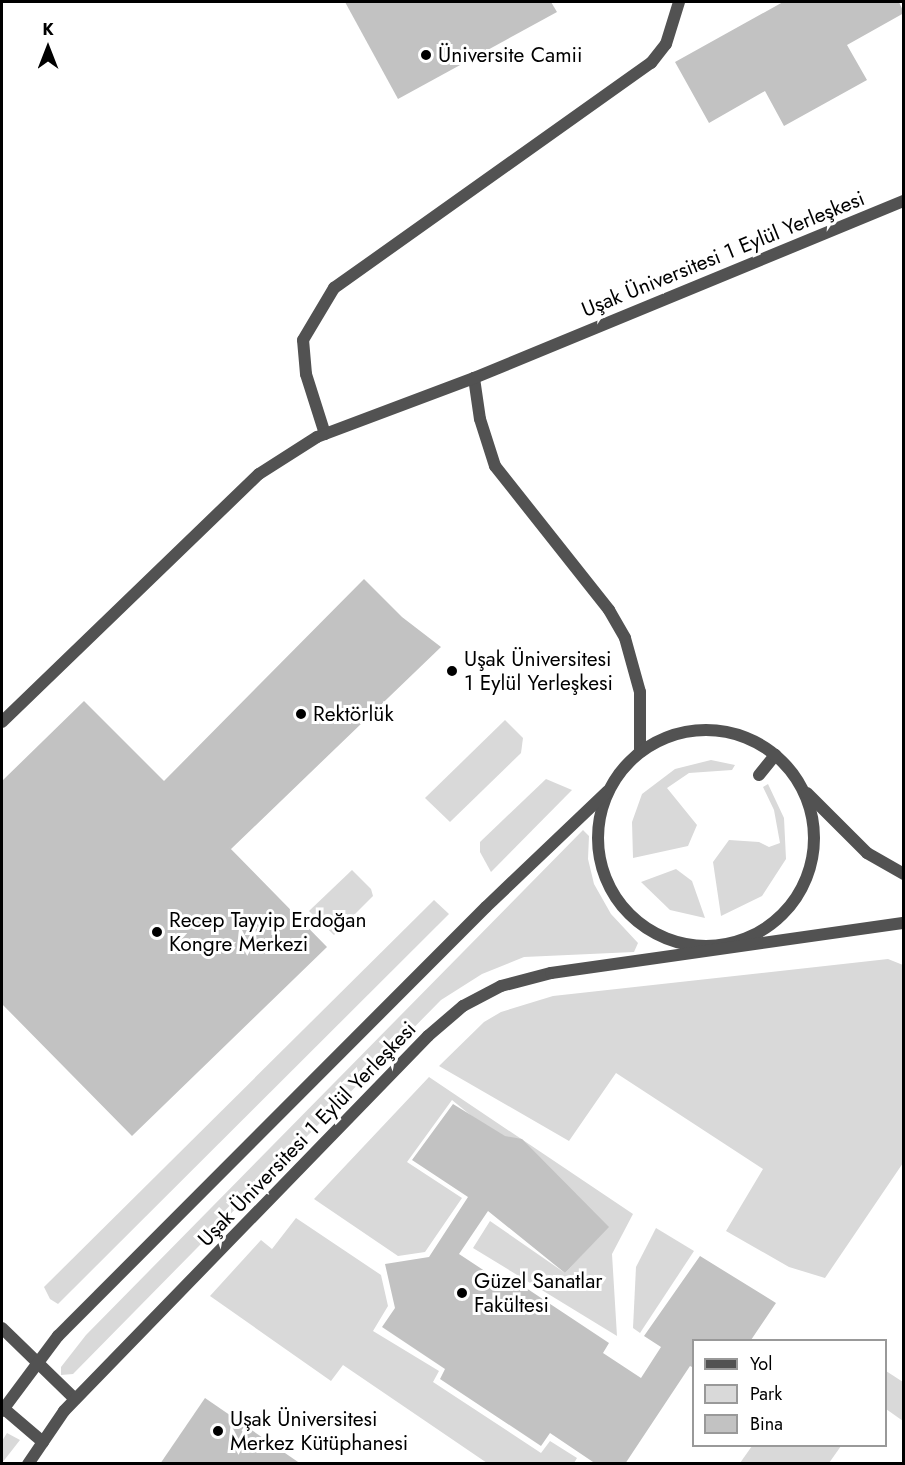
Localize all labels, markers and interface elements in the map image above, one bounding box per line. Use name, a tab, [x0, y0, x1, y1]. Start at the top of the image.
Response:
north arrow	[18, 18, 78, 78]
text: K	[42, 18, 54, 41]
place label: Üniversite Camii	[438, 42, 582, 68]
marker: Üniversite Camii	[419, 48, 433, 62]
street label: Uşak Üniversitesi 1 Eylül Yerleşkesi	[578, 186, 868, 322]
place label: Uşak Üniversitesi 1 Eylül Yerleşkesi	[464, 646, 613, 696]
marker: Uşak Üniversitesi 1 Eylül Yerleşkesi	[445, 664, 459, 678]
place label: Rektörlük	[313, 701, 394, 727]
marker: Rektörlük	[294, 707, 308, 721]
place label: Recep Tayyip Erdoğan Kongre Merkezi	[169, 907, 366, 957]
marker: Recep Tayyip Erdoğan Kongre Merkezi	[150, 925, 164, 939]
street label: Uşak Üniversitesi 1 Eylül Yerleşkesi	[193, 1016, 421, 1252]
place label: Güzel Sanatlar Fakültesi	[474, 1268, 602, 1318]
marker: Güzel Sanatlar Fakültesi	[455, 1286, 469, 1300]
legend	[692, 1339, 887, 1447]
text: Yol	[750, 1351, 772, 1377]
text: Park	[750, 1381, 782, 1407]
place label: Uşak Üniversitesi Merkez Kütüphanesi	[230, 1406, 408, 1456]
text: Bina	[750, 1411, 783, 1437]
marker: Uşak Üniversitesi Merkez Kütüphanesi	[211, 1424, 225, 1438]

